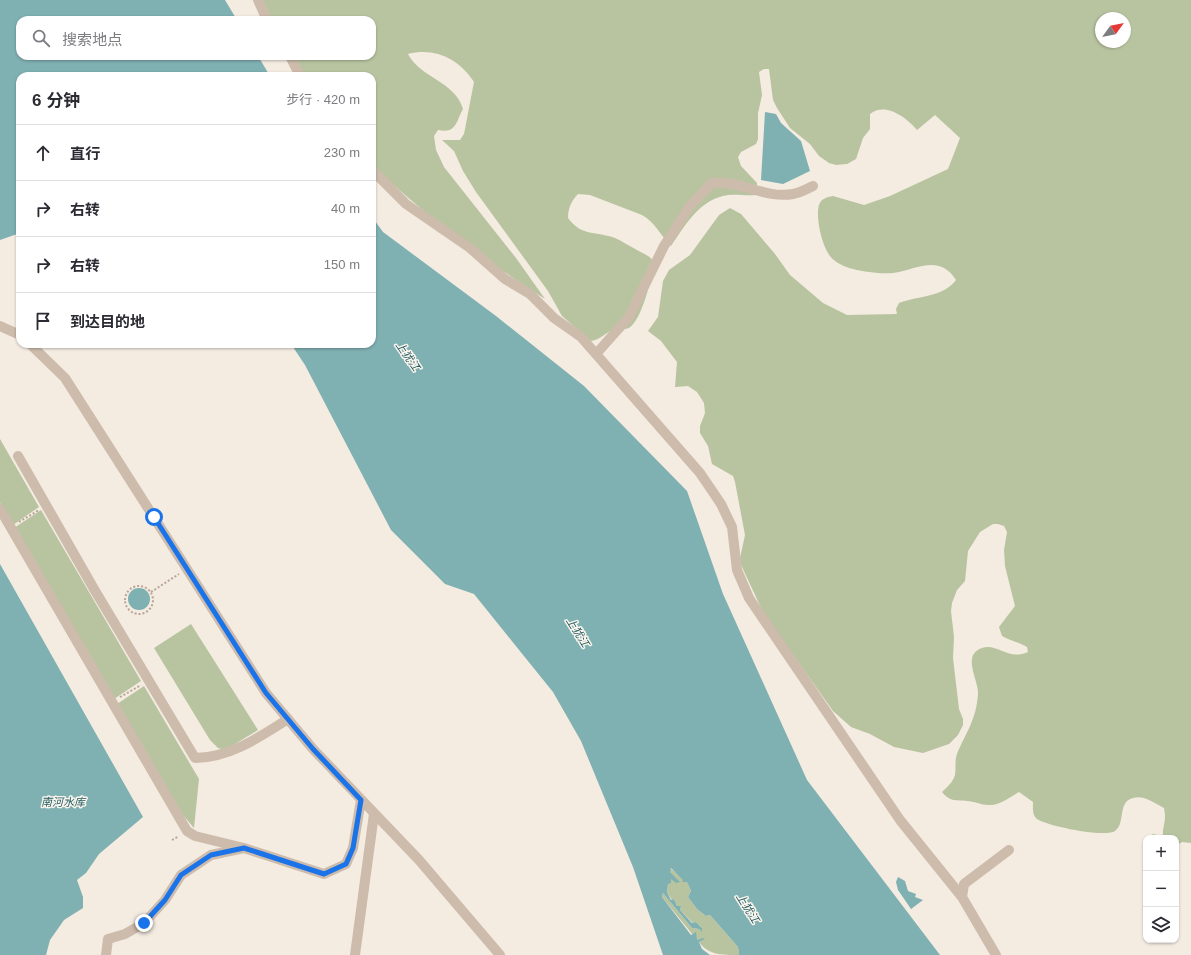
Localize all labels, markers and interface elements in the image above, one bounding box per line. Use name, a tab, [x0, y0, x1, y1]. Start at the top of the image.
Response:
north arrow	[1095, 12, 1131, 48]
search box	[16, 16, 376, 60]
icon: search	[30, 27, 52, 49]
text: 搜索地点	[62, 31, 122, 48]
text: 6 分钟	[32, 91, 80, 110]
text: 步行 · 420 m	[286, 92, 360, 107]
icon: ahead	[32, 142, 54, 164]
text: 直行	[70, 145, 100, 162]
text: 230 m	[324, 145, 360, 160]
icon: right	[32, 198, 54, 220]
text: 右转	[70, 201, 100, 218]
text: 40 m	[331, 201, 360, 216]
icon: right	[32, 254, 54, 276]
text: 右转	[70, 257, 100, 274]
text: 150 m	[324, 257, 360, 272]
icon: arrive	[32, 310, 54, 332]
text: 到达目的地	[70, 313, 145, 330]
water label: 上犹江	[394, 339, 423, 374]
route start	[145, 508, 163, 526]
water label: 上犹江	[564, 615, 592, 650]
water label: 南河水库	[41, 796, 87, 808]
map controls	[1143, 835, 1179, 943]
button: +	[1143, 835, 1179, 871]
button: −	[1143, 871, 1179, 907]
water label: 上犹江	[734, 891, 762, 926]
button: layers	[1143, 907, 1179, 943]
route end	[135, 914, 153, 932]

